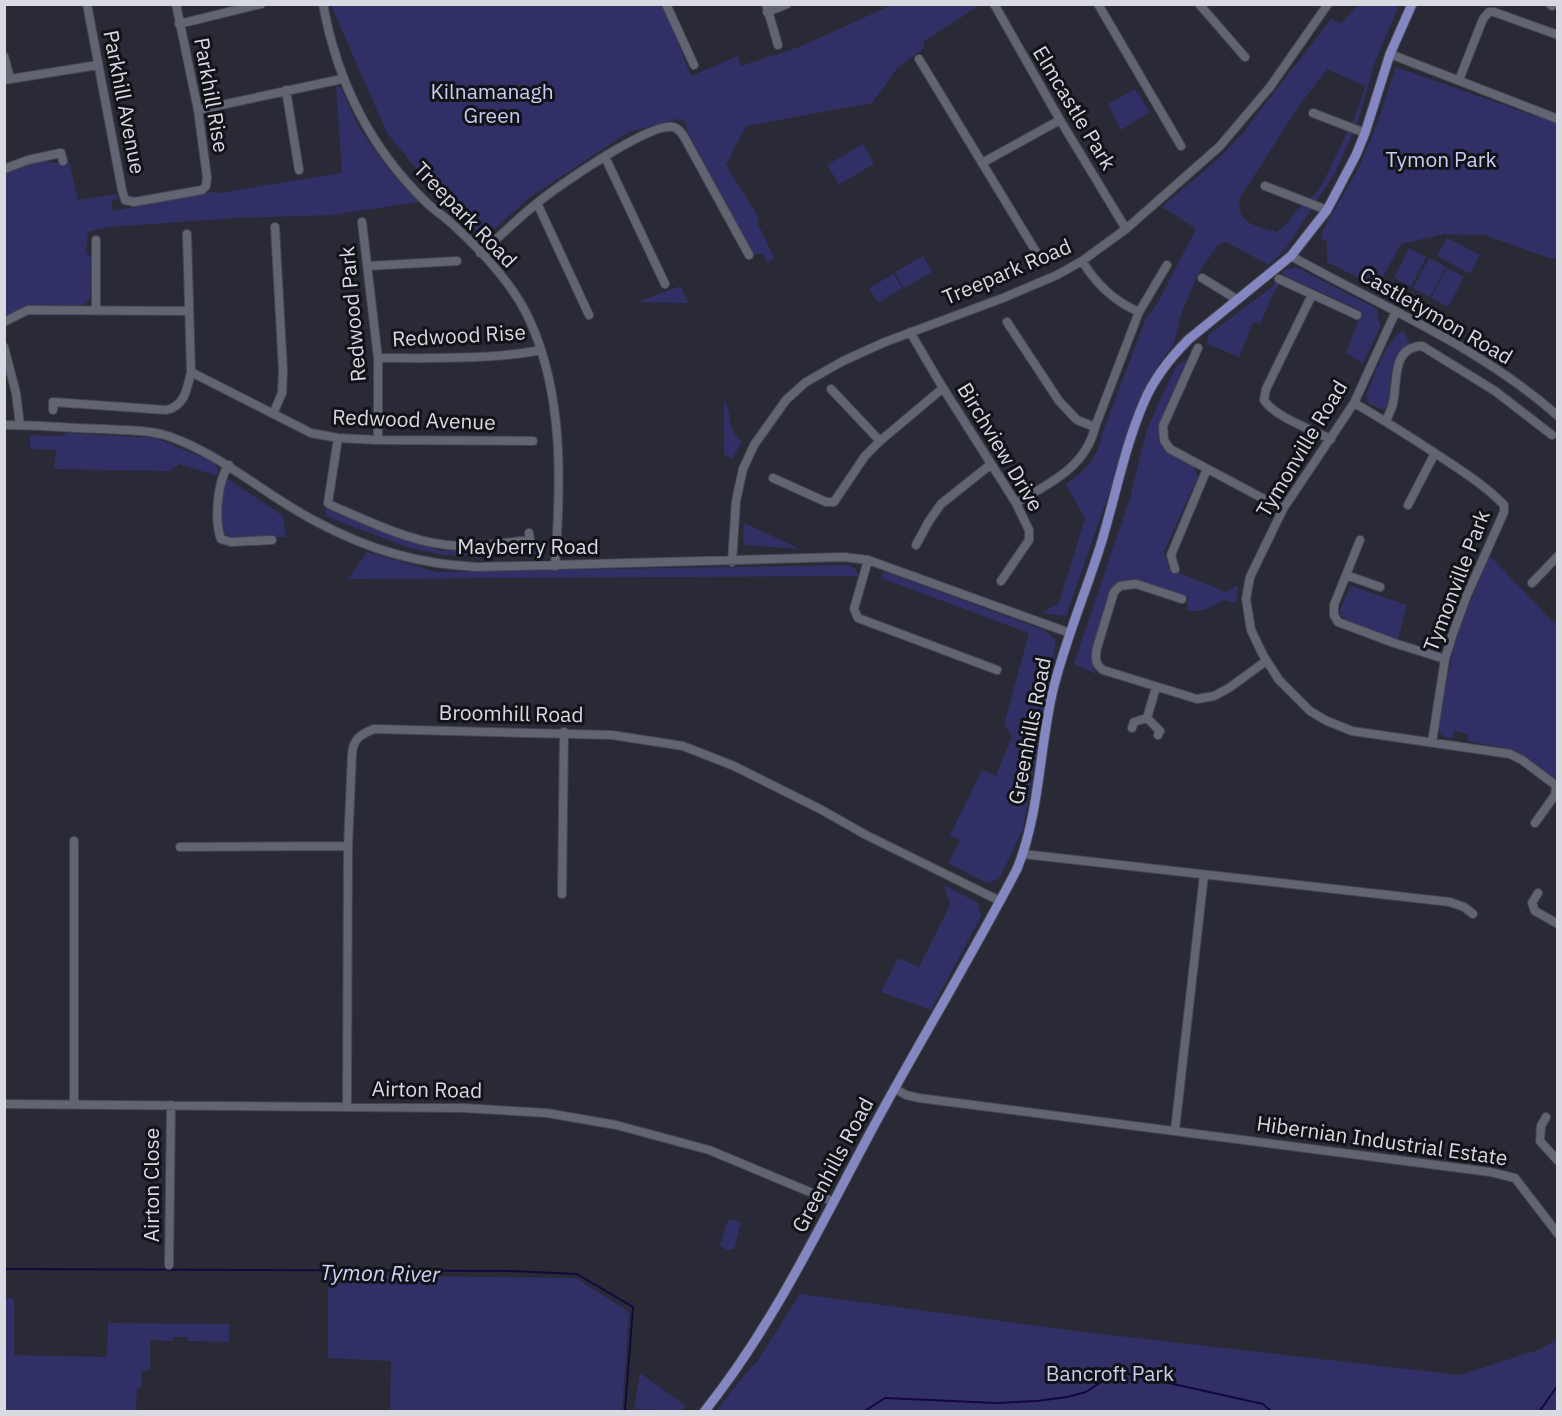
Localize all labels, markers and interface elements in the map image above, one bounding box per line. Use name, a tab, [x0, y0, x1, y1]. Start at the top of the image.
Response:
street label: Parkhill Avenue	[97, 27, 153, 176]
street label: Parkhill Rise	[188, 35, 236, 155]
street label: Elmcastle Park	[1027, 40, 1123, 175]
park label: Kilnamanagh Green	[430, 77, 554, 129]
park label: Tymon Park	[1385, 145, 1497, 173]
street label: Treepark Road	[408, 155, 523, 273]
street label: Treepark Road	[938, 231, 1075, 311]
street label: Redwood Park	[332, 245, 372, 383]
street label: Castletymon Road	[1355, 260, 1518, 370]
street label: Redwood Rise	[391, 318, 527, 352]
street label: Tymonville Road	[1249, 375, 1353, 522]
street label: Birchview Drive	[951, 377, 1050, 516]
street label: Redwood Avenue	[332, 402, 496, 436]
street label: Tymonville Park	[1416, 506, 1496, 655]
street label: Mayberry Road	[457, 532, 599, 560]
street label: Greenhills Road	[1001, 655, 1057, 807]
street label: Broomhill Road	[438, 698, 584, 728]
street label: Airton Road	[371, 1074, 483, 1104]
street label: Greenhills Road	[785, 1092, 879, 1237]
street label: Hibernian Industrial Estate	[1255, 1109, 1509, 1171]
street label: Airton Close	[137, 1128, 165, 1242]
water label: Tymon River	[320, 1257, 441, 1288]
park label: Bancroft Park	[1046, 1359, 1174, 1387]

